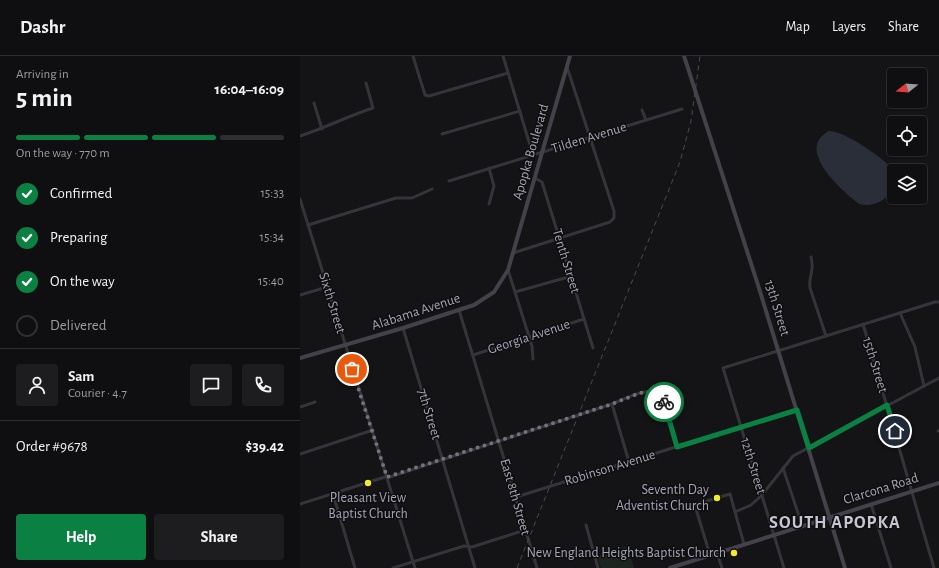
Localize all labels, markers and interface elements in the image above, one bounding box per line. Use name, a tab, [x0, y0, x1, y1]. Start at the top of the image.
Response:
text: Dashr	[20, 18, 65, 37]
text: Map	[785, 20, 810, 34]
text: Layers	[832, 20, 866, 34]
text: Share	[888, 20, 919, 34]
text: Arriving in	[16, 68, 69, 81]
north arrow	[887, 68, 927, 108]
map controls	[887, 68, 927, 204]
text: 16:04–16:09	[215, 82, 284, 97]
text: 5 min	[16, 85, 73, 111]
street label: Apopka Boulevard	[511, 103, 551, 201]
button: locate	[887, 116, 927, 156]
street label: Tilden Avenue	[550, 120, 628, 156]
text: On the way · 770 m	[16, 147, 110, 160]
button: layers	[887, 164, 927, 204]
icon: check	[16, 183, 38, 205]
text: Confirmed	[50, 186, 112, 201]
text: 15:33	[260, 187, 284, 200]
icon: check	[16, 227, 38, 249]
street label: Tenth Street	[550, 227, 583, 295]
text: Preparing	[50, 230, 107, 245]
text: 15:34	[260, 231, 284, 244]
icon: check	[16, 271, 38, 293]
street label: Sixth Street	[316, 271, 348, 336]
text: On the way	[50, 274, 115, 289]
text: 15:40	[258, 275, 284, 288]
street label: 13th Street	[762, 278, 792, 338]
street label: Alabama Avenue	[370, 291, 462, 333]
street label: Georgia Avenue	[486, 317, 572, 357]
text: Delivered	[50, 318, 107, 333]
street label: 15th Street	[860, 335, 890, 395]
pin	[335, 352, 369, 386]
icon: bag	[341, 358, 363, 380]
button: person	[16, 364, 58, 406]
button: chat	[190, 364, 232, 406]
button: phone	[242, 364, 284, 406]
text: Sam	[68, 369, 94, 384]
courier	[644, 382, 684, 422]
text: Courier · 4.7	[68, 387, 127, 400]
street label: 7th Street	[415, 387, 444, 442]
icon: bike	[653, 391, 675, 413]
pin	[878, 414, 912, 448]
icon: home	[884, 420, 906, 442]
street label: 12th Street	[738, 436, 768, 496]
text: Order #9678	[16, 439, 88, 454]
text: $39.42	[245, 439, 284, 454]
street label: Robinson Avenue	[563, 448, 657, 488]
street label: East 8th Street	[497, 457, 533, 537]
street label: Clarcona Road	[842, 471, 920, 507]
marker: Pleasant View Baptist Church	[363, 478, 373, 488]
place label: Seventh Day Adventist Church	[616, 483, 709, 513]
place label: Pleasant View Baptist Church	[328, 491, 408, 521]
marker: Seventh Day Adventist Church	[712, 493, 722, 503]
button: Help	[16, 514, 146, 560]
button: Share	[154, 514, 284, 560]
district label: SOUTH APOPKA	[769, 514, 901, 532]
place label: New England Heights Baptist Church	[526, 546, 726, 560]
marker: New England Heights Baptist Church	[729, 548, 739, 558]

